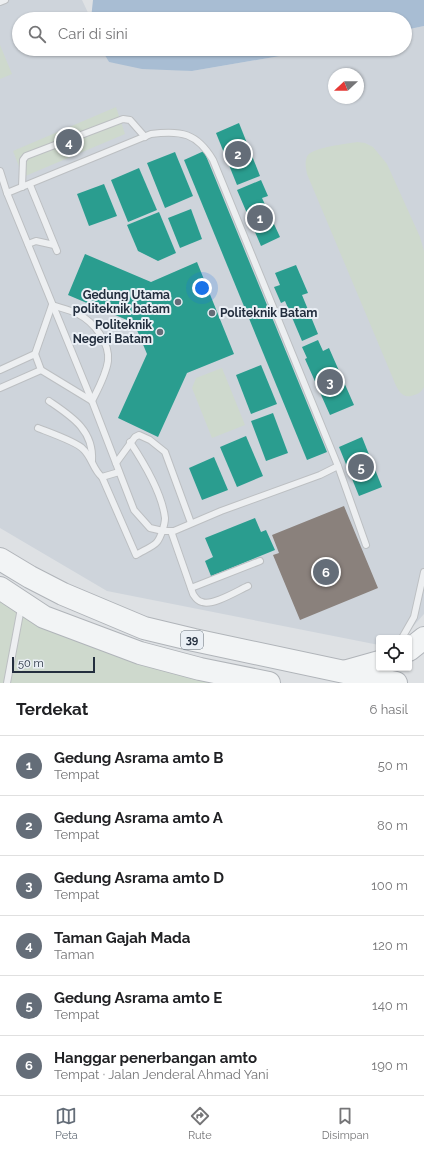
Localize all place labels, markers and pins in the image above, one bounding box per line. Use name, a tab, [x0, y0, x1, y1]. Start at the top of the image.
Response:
pin: 4	[56, 127, 82, 157]
pin: 2	[225, 139, 251, 169]
pin: 1	[247, 203, 273, 233]
place label: Gedung Utama politeknik batam	[73, 288, 170, 316]
marker: Gedung Utama politeknik batam	[173, 297, 183, 307]
place label: Politeknik Batam	[220, 306, 317, 320]
marker: Politeknik Batam	[207, 308, 217, 318]
place label: Politeknik Negeri Batam	[73, 318, 152, 346]
marker: Politeknik Negeri Batam	[155, 327, 165, 337]
pin: 3	[317, 367, 343, 397]
pin: 5	[348, 452, 374, 482]
pin: 6	[313, 557, 339, 587]

